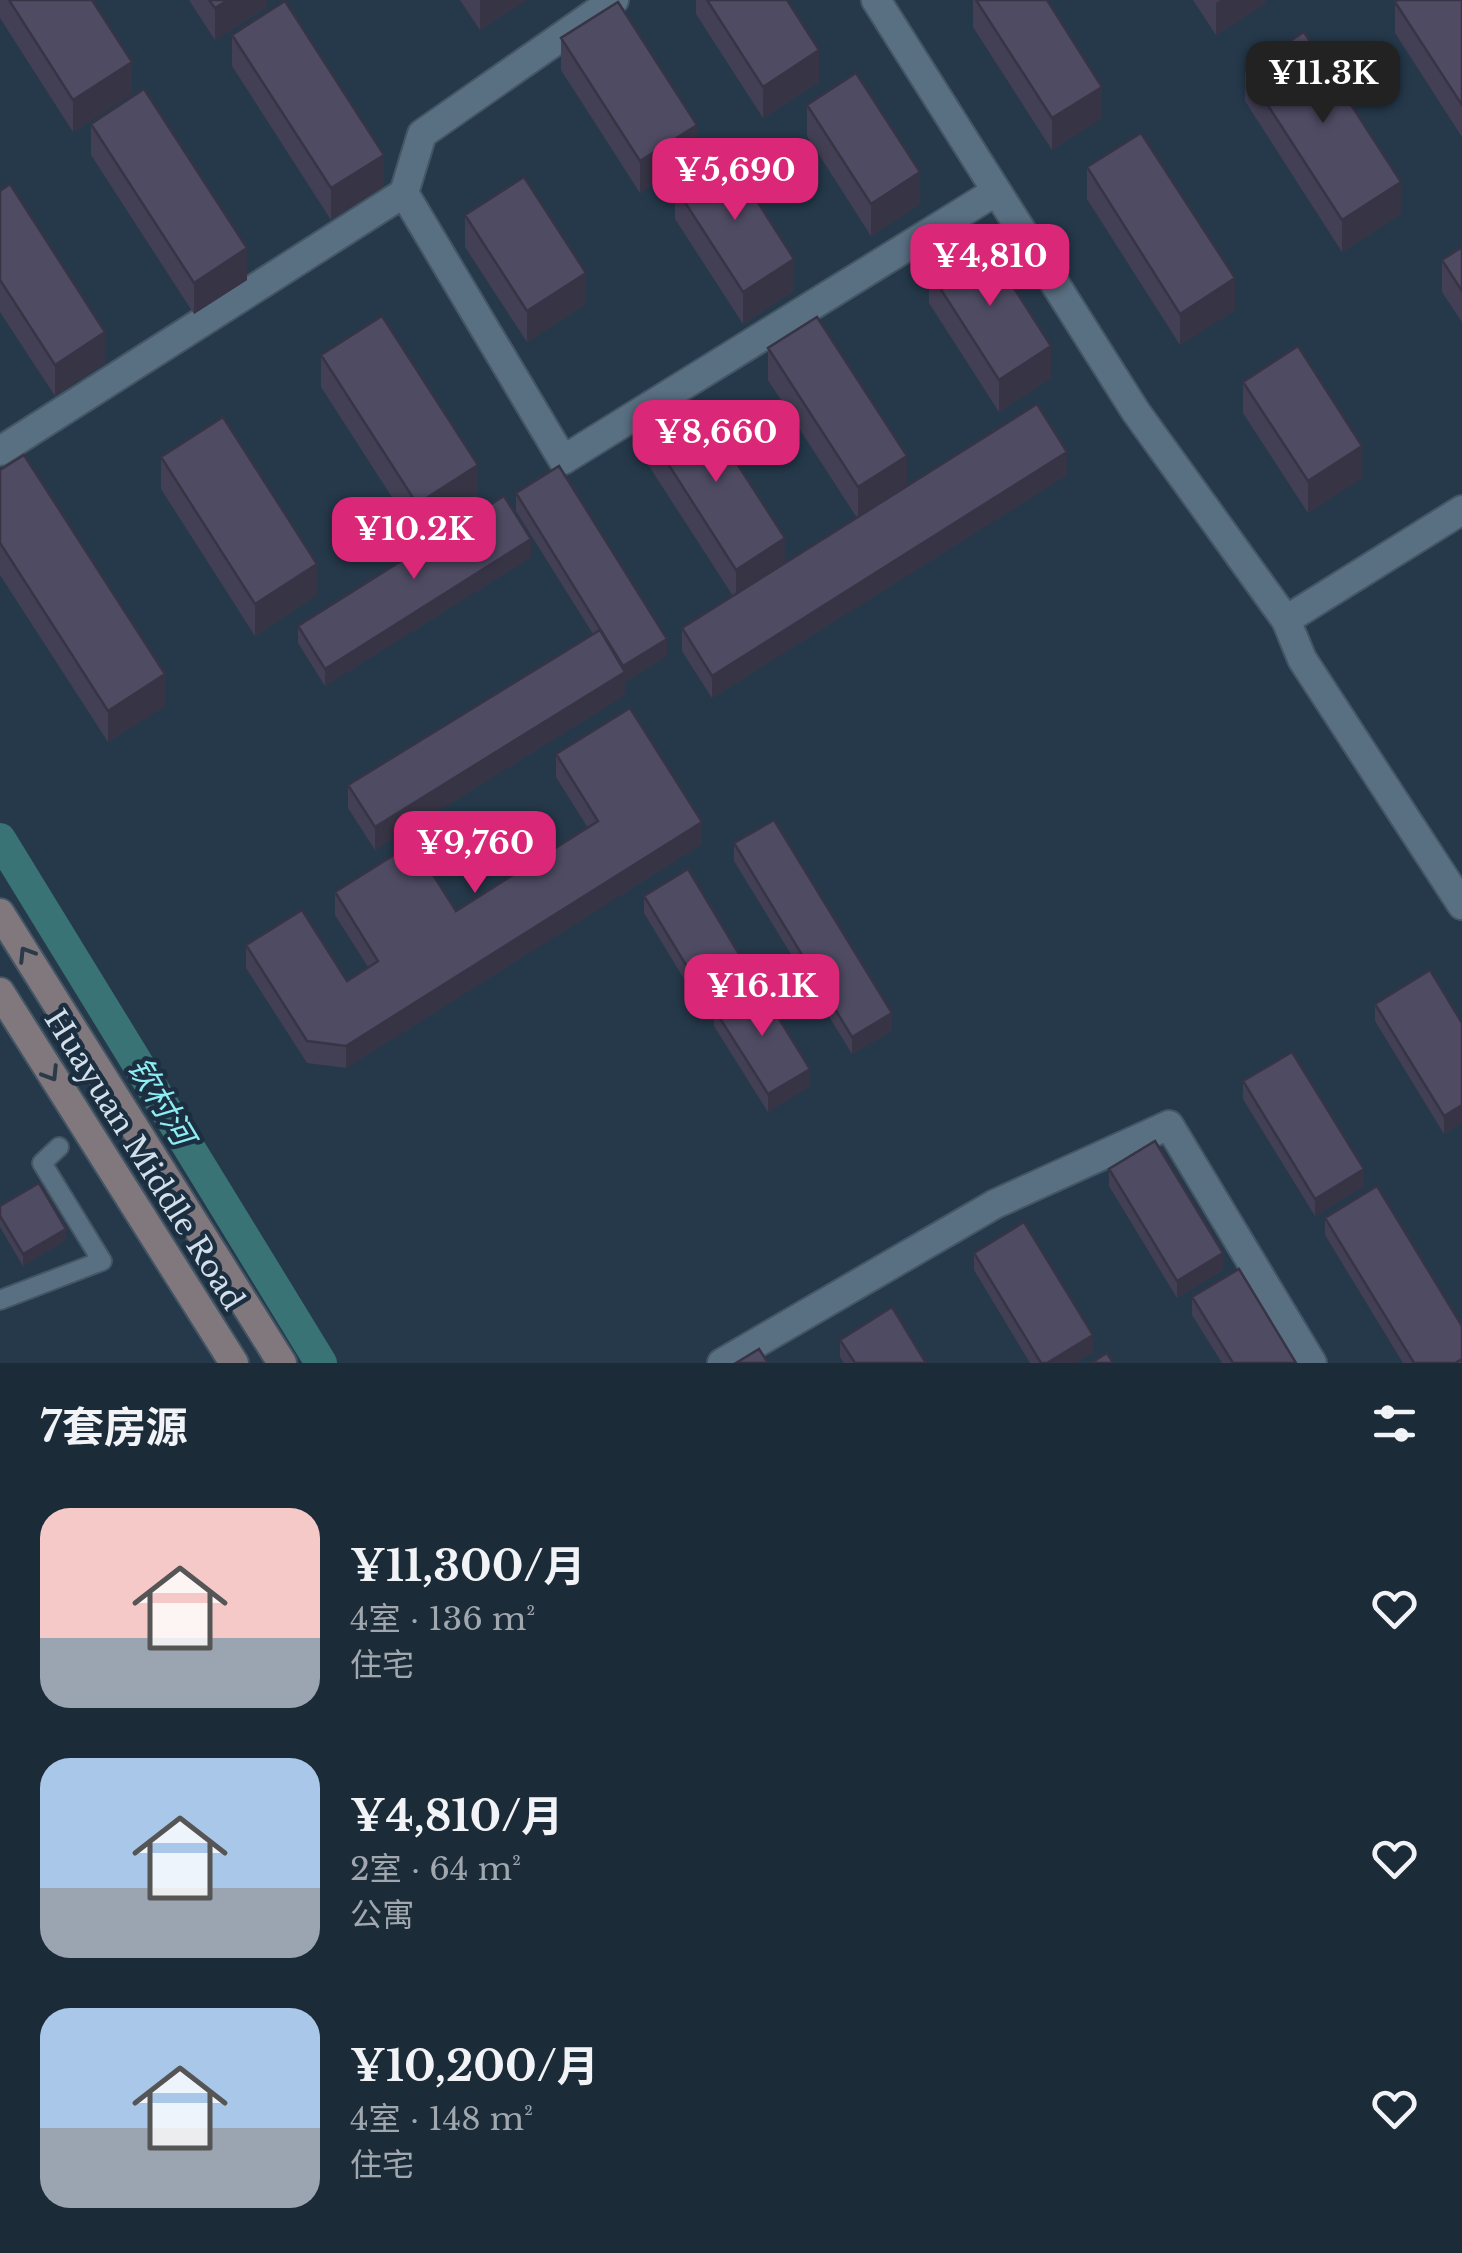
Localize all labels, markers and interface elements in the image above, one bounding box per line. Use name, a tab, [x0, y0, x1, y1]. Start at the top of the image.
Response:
pin: ¥11.3K	[1242, 41, 1404, 126]
text: ¥11.3K	[1268, 53, 1378, 93]
pin: ¥5,690	[654, 138, 816, 223]
text: ¥5,690	[674, 150, 796, 190]
pin: ¥4,810	[909, 224, 1071, 309]
text: ¥4,810	[932, 236, 1048, 276]
pin: ¥8,660	[635, 400, 797, 485]
text: ¥8,660	[655, 412, 777, 452]
pin: ¥10.2K	[333, 497, 495, 582]
text: ¥10.2K	[354, 509, 474, 549]
pin: ¥9,760	[394, 811, 556, 896]
text: ¥9,760	[416, 823, 534, 863]
one-way arrow	[19, 947, 38, 965]
pin: ¥16.1K	[681, 954, 843, 1039]
text: ¥16.1K	[706, 966, 818, 1006]
street label: Huayuan Middle Road	[37, 1003, 252, 1317]
water label: 钦村河	[119, 1050, 206, 1158]
one-way arrow	[39, 1064, 58, 1082]
icon: filters	[1367, 1396, 1422, 1451]
text: 7套房源	[40, 1401, 188, 1453]
text: ¥11,300/月	[350, 1540, 586, 1592]
icon: home	[120, 1548, 240, 1668]
icon: heart	[1367, 1581, 1422, 1636]
text: 4室 · 136 m²	[350, 1599, 535, 1639]
text: 住宅	[350, 1645, 414, 1685]
text: ¥4,810/月	[350, 1790, 563, 1842]
icon: home	[120, 1798, 240, 1918]
icon: heart	[1367, 1831, 1422, 1886]
text: 2室 · 64 m²	[350, 1849, 521, 1889]
text: 公寓	[350, 1895, 414, 1935]
text: ¥10,200/月	[350, 2040, 599, 2092]
icon: home	[120, 2048, 240, 2168]
icon: heart	[1367, 2081, 1422, 2136]
text: 4室 · 148 m²	[350, 2099, 533, 2139]
text: 住宅	[350, 2145, 414, 2185]

